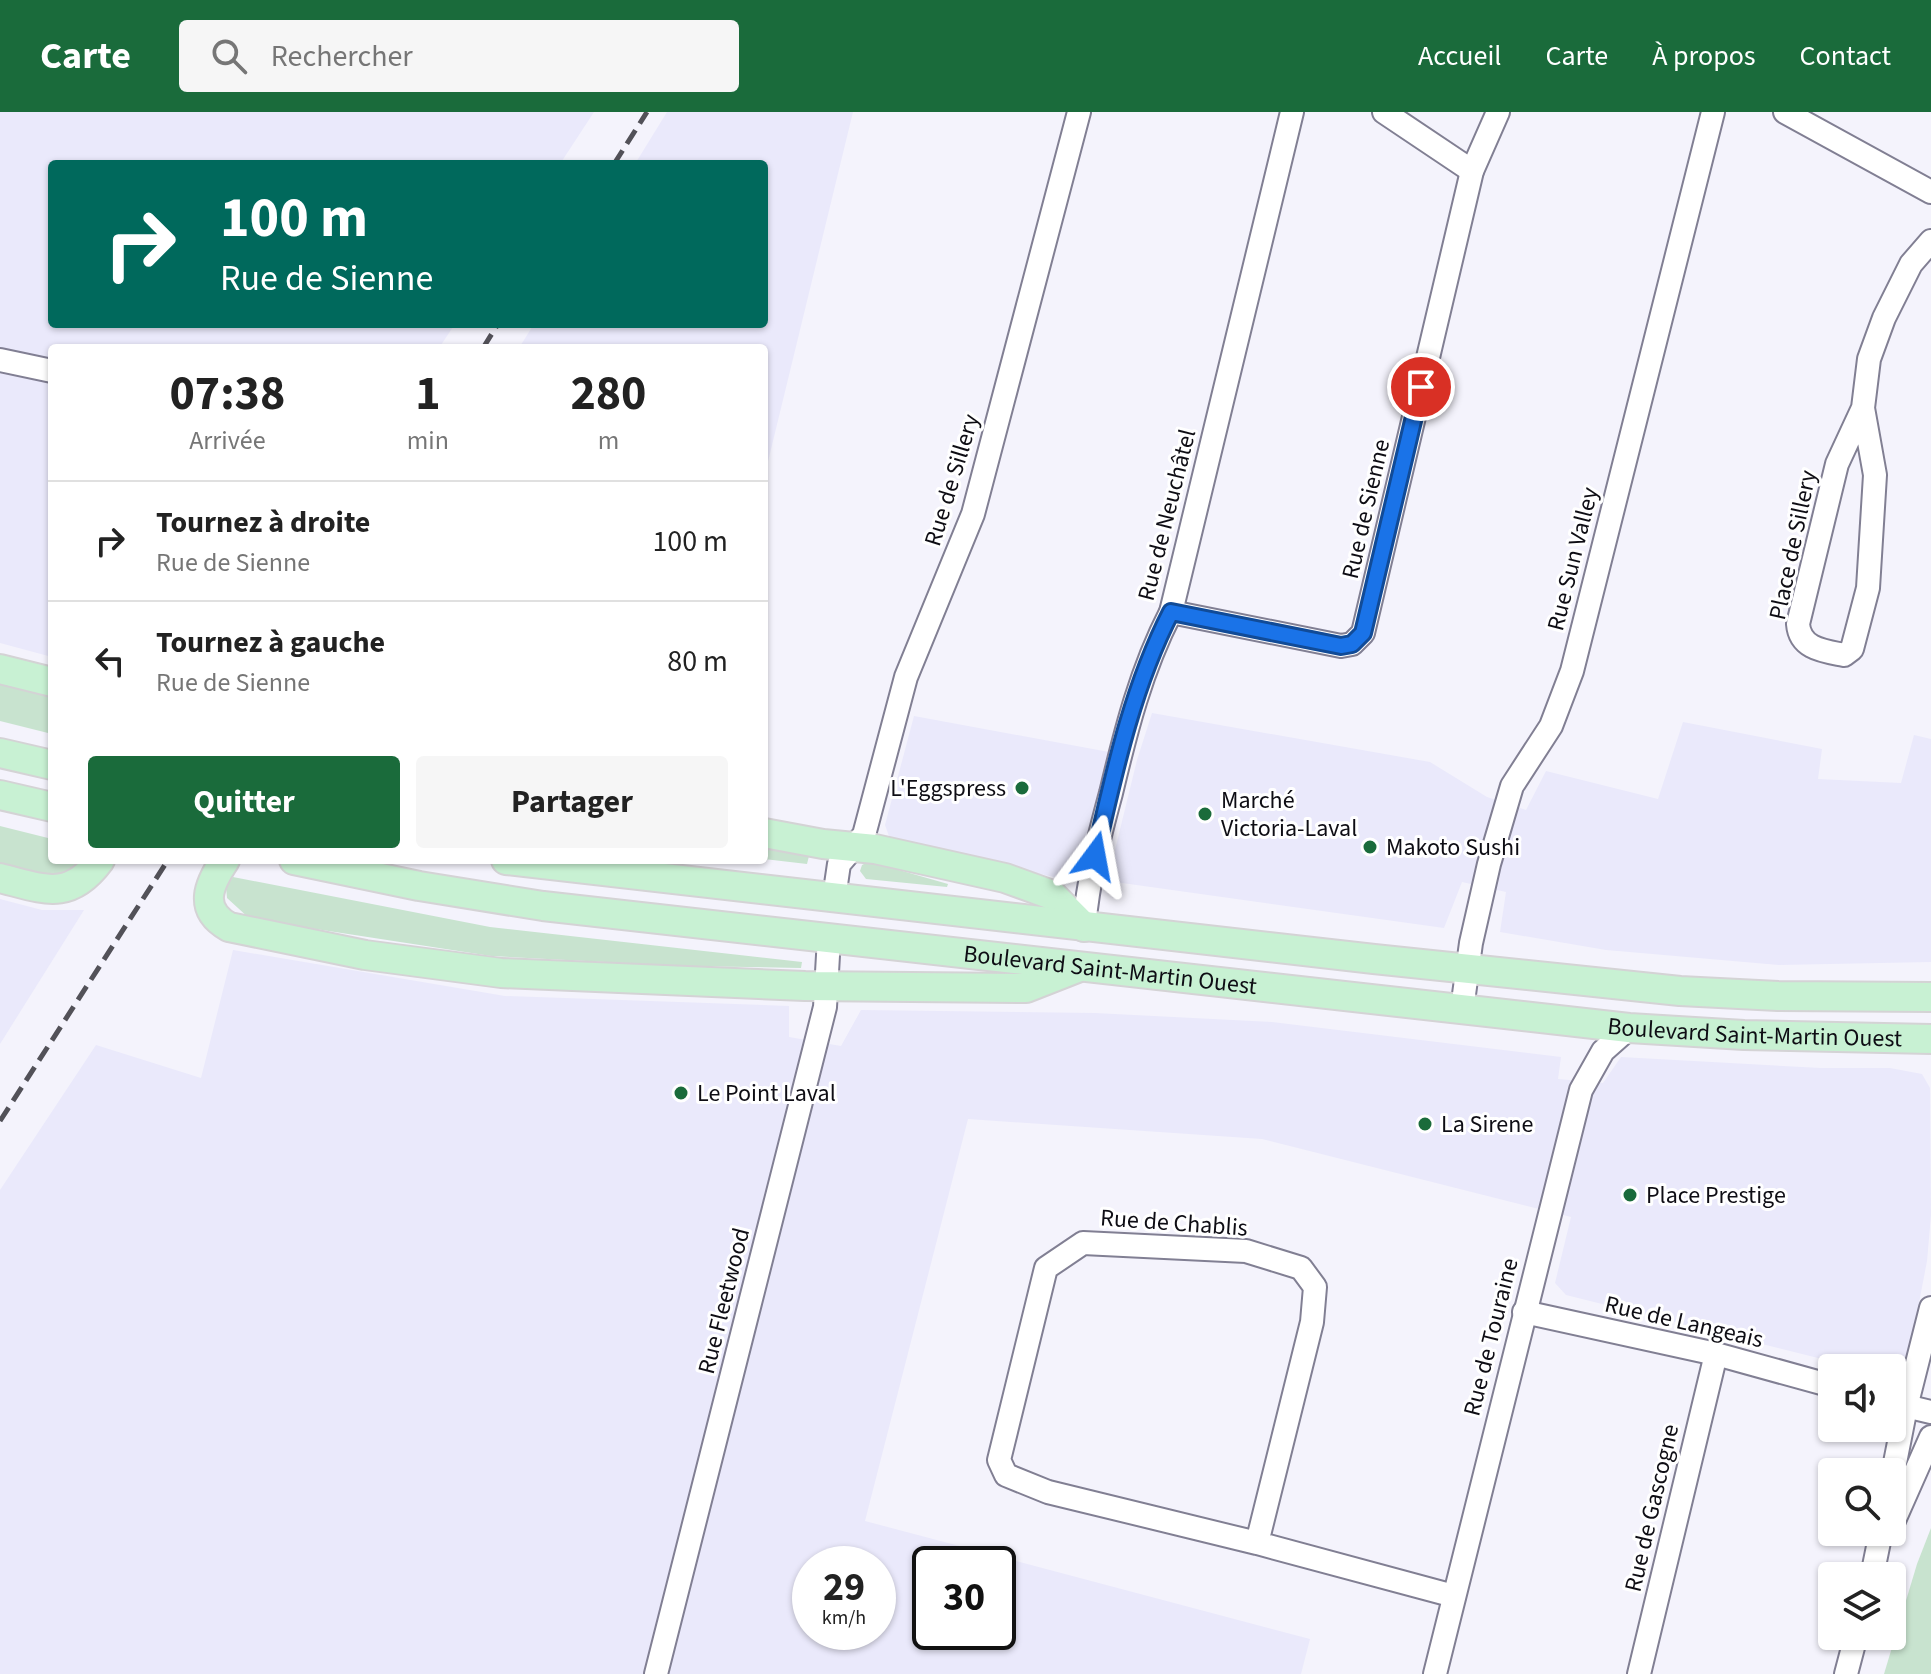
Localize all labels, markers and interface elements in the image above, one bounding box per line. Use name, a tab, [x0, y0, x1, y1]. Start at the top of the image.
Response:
search box	[179, 20, 739, 92]
text: Carte	[40, 29, 131, 83]
icon: search	[207, 34, 251, 78]
text: Rechercher	[271, 35, 413, 78]
text: Accueil	[1418, 36, 1501, 76]
text: Carte	[1545, 36, 1608, 76]
text: À propos	[1652, 36, 1756, 76]
text: Contact	[1800, 36, 1891, 76]
text: 100 m	[220, 179, 368, 258]
icon: right	[88, 192, 192, 296]
text: Rue de Sienne	[220, 253, 433, 304]
pin	[1387, 353, 1455, 421]
text: 07:38	[169, 360, 285, 428]
text: 1	[415, 360, 441, 428]
text: 280	[570, 360, 646, 428]
icon: arrive	[1399, 365, 1443, 409]
street label: Rue de Sillery	[915, 410, 989, 550]
text: Arrivée	[189, 422, 266, 459]
text: min	[407, 422, 449, 459]
text: m	[598, 422, 619, 459]
street label: Rue de Neuchâtel	[1129, 426, 1205, 604]
street label: Rue de Sienne	[1333, 436, 1399, 582]
street label: Place de Sillery	[1760, 467, 1826, 623]
street label: Rue Sun Valley	[1538, 484, 1608, 634]
text: Tournez à droite	[156, 501, 370, 544]
icon: right	[88, 519, 132, 563]
text: 100 m	[652, 520, 728, 563]
text: Rue de Sienne	[156, 544, 310, 581]
text: Tournez à gauche	[156, 621, 385, 664]
icon: left	[88, 639, 132, 683]
text: 80 m	[667, 640, 728, 683]
text: Rue de Sienne	[156, 664, 310, 701]
button: Quitter	[88, 756, 400, 848]
button: Partager	[416, 756, 728, 848]
place label: L'Eggspress	[890, 771, 1006, 806]
marker: L'Eggspress	[1013, 779, 1031, 797]
place label: Marché Victoria-Laval	[1221, 783, 1357, 846]
marker: Marché Victoria-Laval	[1196, 805, 1214, 823]
position arrow	[1053, 814, 1137, 898]
place label: Makoto Sushi	[1386, 830, 1520, 865]
marker: Makoto Sushi	[1361, 838, 1379, 856]
street label: Boulevard Saint-Martin Ouest	[962, 936, 1259, 1004]
street label: Boulevard Saint-Martin Ouest	[1606, 1008, 1902, 1056]
place label: Le Point Laval	[697, 1076, 836, 1111]
marker: Le Point Laval	[672, 1084, 690, 1102]
place label: La Sirene	[1441, 1107, 1533, 1142]
marker: La Sirene	[1416, 1115, 1434, 1133]
place label: Place Prestige	[1646, 1178, 1786, 1213]
marker: Place Prestige	[1621, 1186, 1639, 1204]
street label: Rue de Chablis	[1099, 1200, 1249, 1246]
street label: Rue Fleetwood	[689, 1224, 759, 1378]
street label: Rue de Touraine	[1454, 1254, 1528, 1420]
street label: Rue de Langeais	[1601, 1287, 1767, 1357]
map controls	[1818, 1354, 1906, 1650]
button: sound	[1818, 1354, 1906, 1442]
street label: Rue de Gascogne	[1616, 1421, 1688, 1595]
button: search	[1818, 1458, 1906, 1546]
speed limit sign: 30	[912, 1546, 1016, 1650]
text: 29	[823, 1559, 865, 1616]
button: layers	[1818, 1562, 1906, 1650]
text: km/h	[822, 1604, 866, 1632]

